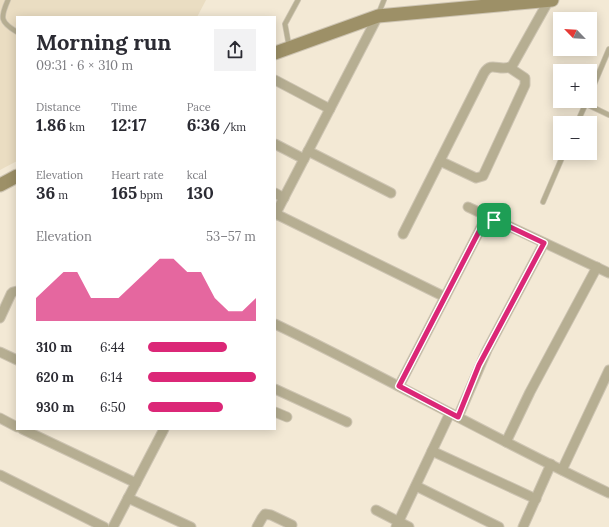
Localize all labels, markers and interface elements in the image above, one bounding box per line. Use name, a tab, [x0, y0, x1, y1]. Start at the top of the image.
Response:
north arrow	[553, 12, 597, 56]
map controls	[553, 12, 597, 160]
text: Morning run	[36, 28, 171, 56]
button: share	[214, 29, 256, 71]
text: 09:31 · 6 × 310 m	[36, 57, 133, 74]
button: +	[553, 64, 597, 108]
text: Distance	[36, 100, 81, 114]
text: Time	[111, 100, 137, 114]
text: Pace	[187, 100, 211, 114]
text: 1.86	[36, 114, 66, 136]
text: 12:17	[111, 114, 146, 136]
text: 6:36	[187, 114, 220, 136]
button: −	[553, 116, 597, 160]
text: km	[66, 120, 85, 134]
text: /km	[220, 120, 246, 134]
text: Elevation	[36, 168, 83, 182]
text: Heart rate	[111, 168, 164, 182]
text: kcal	[187, 168, 207, 182]
text: 36	[36, 182, 55, 204]
text: 165	[111, 182, 137, 204]
text: 130	[187, 182, 214, 204]
text: m	[55, 188, 68, 202]
text: bpm	[137, 188, 163, 202]
pin	[477, 203, 511, 237]
icon: arrive	[483, 209, 505, 231]
text: Elevation	[36, 228, 92, 245]
text: 53–57 m	[206, 228, 256, 245]
text: 310 m	[36, 339, 72, 356]
text: 6:44	[100, 339, 125, 356]
text: 620 m	[36, 369, 74, 386]
text: 6:14	[100, 369, 123, 386]
text: 930 m	[36, 399, 74, 416]
text: 6:50	[100, 399, 126, 416]

